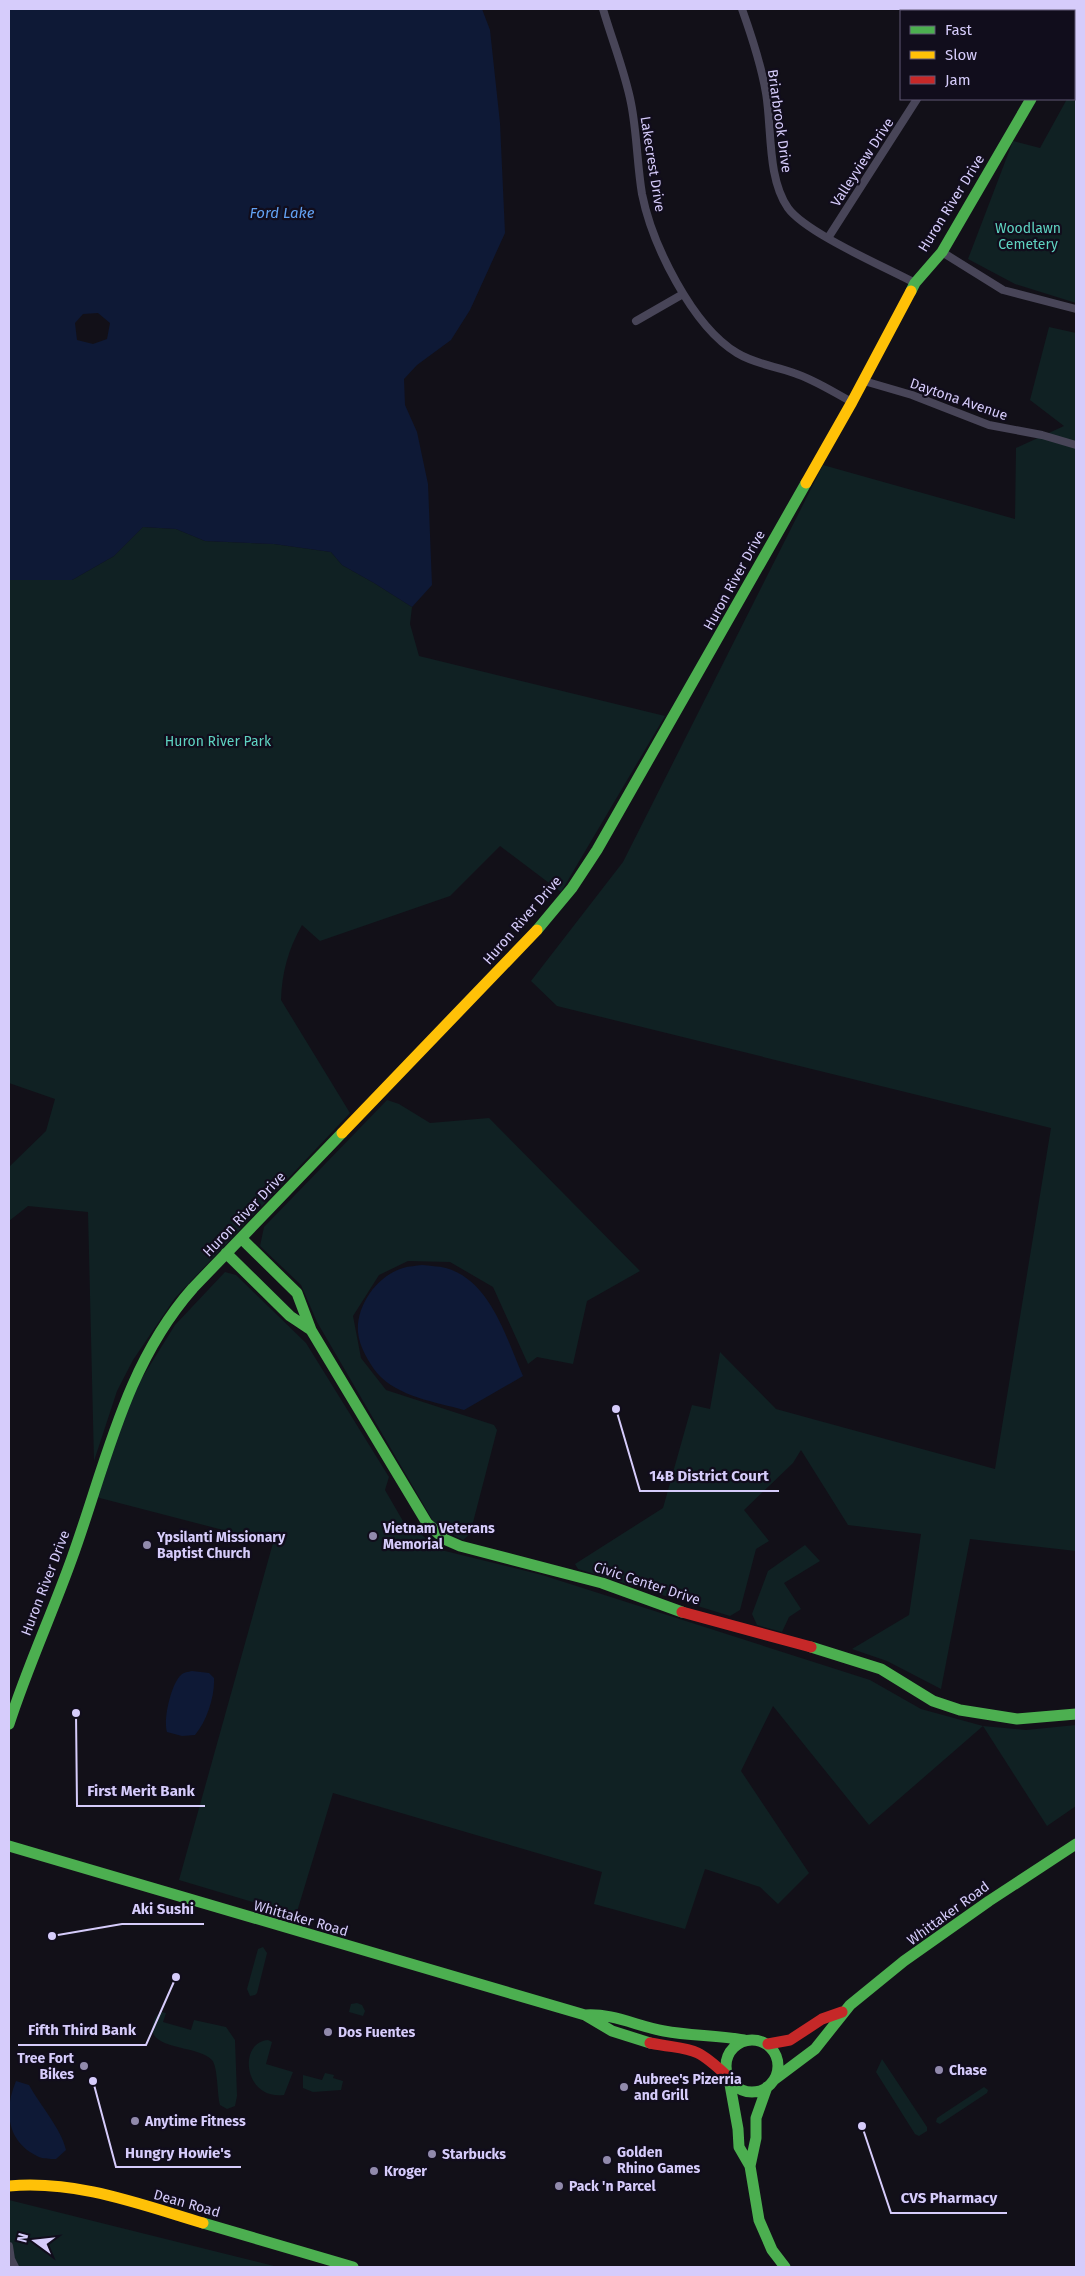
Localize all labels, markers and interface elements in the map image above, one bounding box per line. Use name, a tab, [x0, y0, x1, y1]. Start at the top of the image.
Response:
legend	[900, 10, 1075, 100]
text: Fast	[945, 21, 972, 39]
text: Slow	[945, 46, 977, 64]
street label: Briarbrook Drive	[764, 68, 795, 174]
text: Jam	[945, 71, 971, 89]
street label: Lakecrest Drive	[637, 115, 668, 213]
street label: Valleyview Drive	[827, 115, 897, 210]
street label: Huron River Drive	[915, 151, 988, 255]
water label: Ford Lake	[250, 204, 315, 222]
park label: Woodlawn Cemetery	[995, 220, 1061, 253]
street label: Daytona Avenue	[908, 375, 1010, 424]
street label: Huron River Drive	[700, 527, 769, 633]
park label: Huron River Park	[165, 733, 272, 750]
street label: Huron River Drive	[479, 873, 565, 968]
street label: Huron River Drive	[199, 1168, 289, 1260]
callout: 14B District Court	[640, 1461, 779, 1491]
text: 14B District Court	[649, 1467, 769, 1485]
place label: Vietnam Veterans Memorial	[382, 1520, 495, 1553]
street label: Huron River Drive	[18, 1528, 73, 1638]
place label: Ypsilanti Missionary Baptist Church	[156, 1529, 286, 1562]
marker: Vietnam Veterans Memorial	[367, 1530, 379, 1542]
marker: Ypsilanti Missionary Baptist Church	[141, 1539, 153, 1551]
street label: Civic Center Drive	[592, 1558, 702, 1609]
callout: First Merit Bank	[77, 1776, 205, 1806]
text: First Merit Bank	[87, 1782, 196, 1800]
street label: Whittaker Road	[904, 1878, 993, 1949]
callout: Aki Sushi	[122, 1894, 204, 1924]
street label: Whittaker Road	[252, 1897, 350, 1940]
text: Aki Sushi	[131, 1900, 194, 1918]
callout: Fifth Third Bank	[18, 2015, 146, 2045]
text: Fifth Third Bank	[28, 2021, 137, 2039]
place label: Dos Fuentes	[338, 2024, 415, 2041]
marker: Dos Fuentes	[322, 2026, 334, 2038]
place label: Tree Fort Bikes	[17, 2050, 75, 2083]
marker: Tree Fort Bikes	[78, 2060, 90, 2072]
place label: Chase	[949, 2062, 987, 2079]
marker: Chase	[933, 2064, 945, 2076]
place label: Aubree's Pizerria and Grill	[633, 2071, 742, 2104]
marker: Aubree's Pizerria and Grill	[618, 2081, 630, 2093]
place label: Anytime Fitness	[144, 2113, 246, 2130]
marker: Anytime Fitness	[129, 2115, 141, 2127]
callout: Hungry Howie's	[116, 2137, 241, 2167]
text: Hungry Howie's	[125, 2144, 231, 2162]
place label: Golden Rhino Games	[617, 2144, 700, 2177]
place label: Starbucks	[442, 2146, 506, 2163]
marker: Starbucks	[426, 2148, 438, 2160]
marker: Golden Rhino Games	[601, 2154, 613, 2166]
place label: Kroger	[384, 2163, 427, 2180]
marker: Kroger	[368, 2165, 380, 2177]
place label: Pack 'n Parcel	[569, 2178, 657, 2195]
marker: Pack 'n Parcel	[553, 2180, 565, 2192]
callout: CVS Pharmacy	[891, 2183, 1007, 2213]
street label: Dean Road	[152, 2186, 222, 2221]
text: CVS Pharmacy	[901, 2189, 997, 2207]
north arrow	[10, 2216, 60, 2266]
text: N	[14, 2231, 32, 2244]

